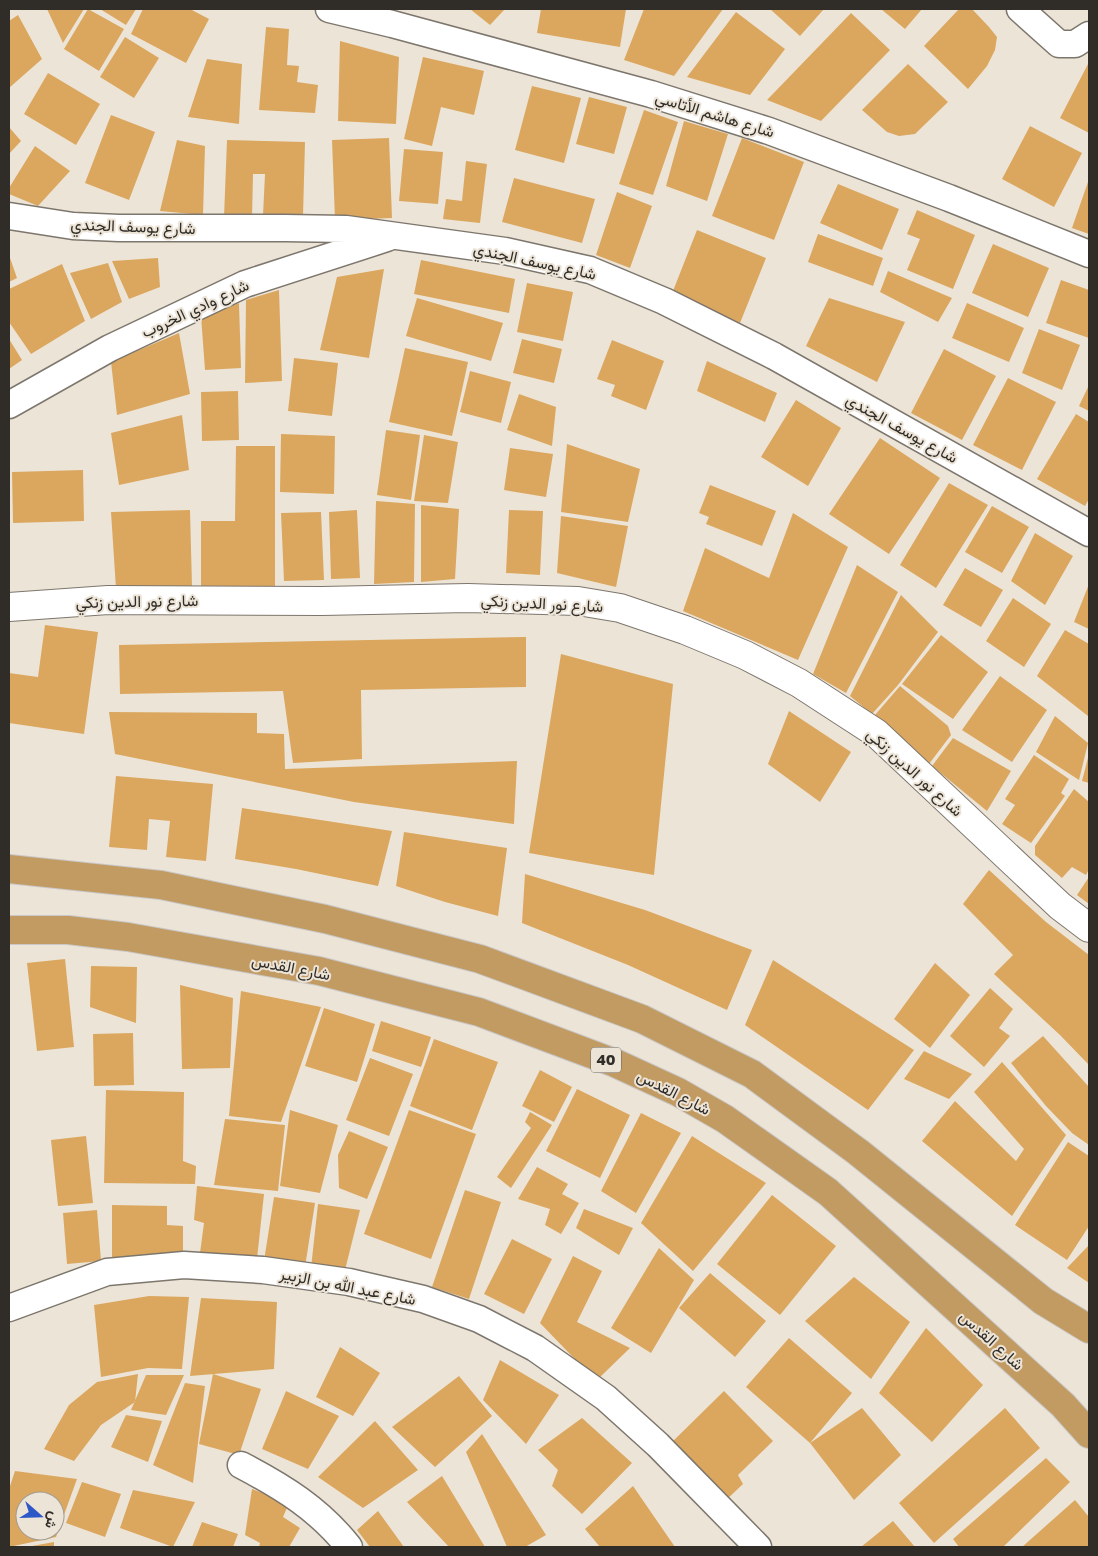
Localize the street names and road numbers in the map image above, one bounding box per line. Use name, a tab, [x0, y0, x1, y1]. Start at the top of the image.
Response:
street label: شارع هاشم الأتاسي	[652, 86, 777, 145]
street label: شارع يوسف الجندي	[70, 214, 196, 242]
street label: شارع يوسف الجندي	[471, 238, 598, 288]
street label: شارع وادي الخروب	[138, 274, 254, 345]
street label: شارع يوسف الجندي	[841, 389, 962, 471]
street label: شارع نور الدين زنكي	[75, 590, 199, 616]
street label: شارع نور الدين زنكي	[480, 590, 604, 620]
street label: شارع نور الدين زنكي	[860, 724, 967, 823]
street label: شارع القدس	[249, 950, 332, 986]
road number: 40	[591, 1048, 621, 1072]
street label: شارع القدس	[633, 1065, 714, 1121]
street label: شارع عبد الله بن الزبير	[277, 1263, 418, 1311]
street label: شارع القدس	[954, 1306, 1028, 1376]

